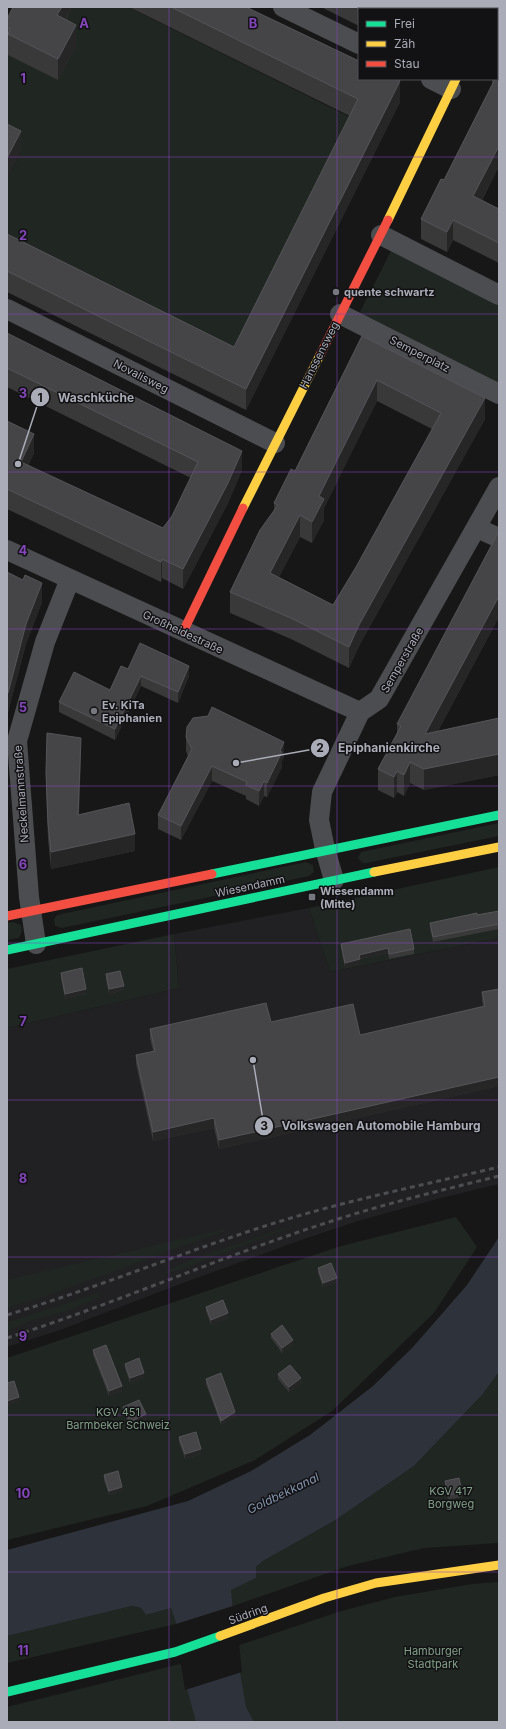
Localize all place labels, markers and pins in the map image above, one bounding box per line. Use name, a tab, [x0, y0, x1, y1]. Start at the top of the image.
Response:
place label: quente schwartz	[344, 285, 434, 299]
marker: quente schwartz	[331, 287, 341, 297]
callout: Waschküche	[30, 385, 142, 409]
place label: Ev. KiTa Epiphanien	[102, 698, 162, 725]
marker: Ev. KiTa Epiphanien	[89, 706, 99, 716]
callout: Epiphanienkirche	[310, 736, 448, 760]
place label: Wiesendamm (Mitte)	[320, 884, 394, 911]
marker: Wiesendamm (Mitte)	[307, 892, 317, 902]
callout: Volkswagen Automobile Hamburg	[254, 1114, 489, 1138]

